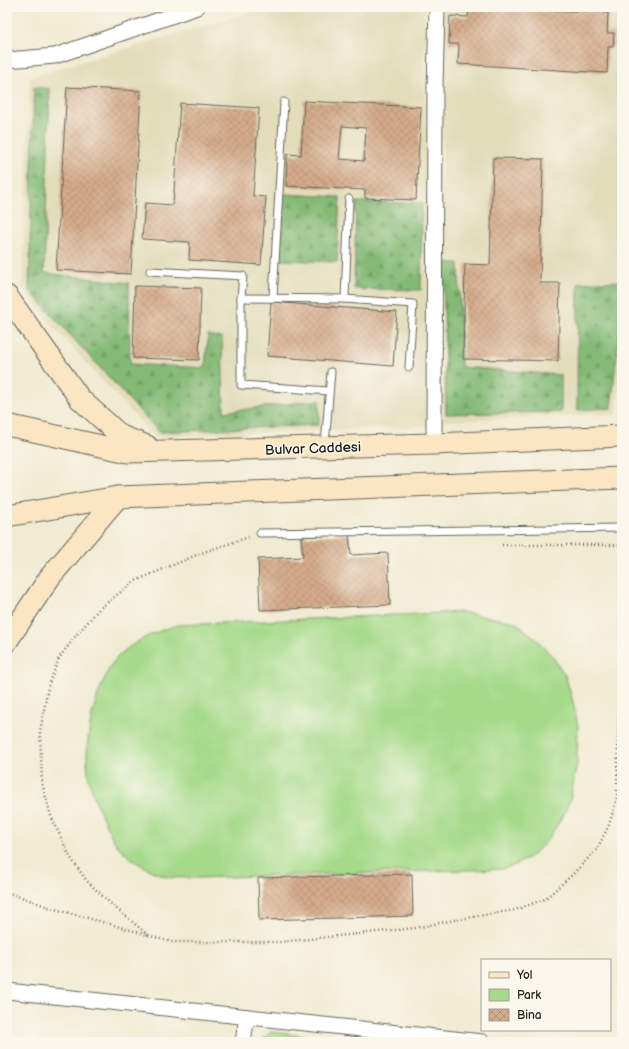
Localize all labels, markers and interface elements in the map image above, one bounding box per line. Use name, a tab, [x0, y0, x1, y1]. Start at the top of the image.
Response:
street label: Bulvar Caddesi	[265, 438, 361, 459]
legend	[481, 959, 611, 1031]
text: Yol	[516, 968, 532, 983]
text: Park	[517, 988, 541, 1003]
text: Bina	[517, 1008, 542, 1023]

